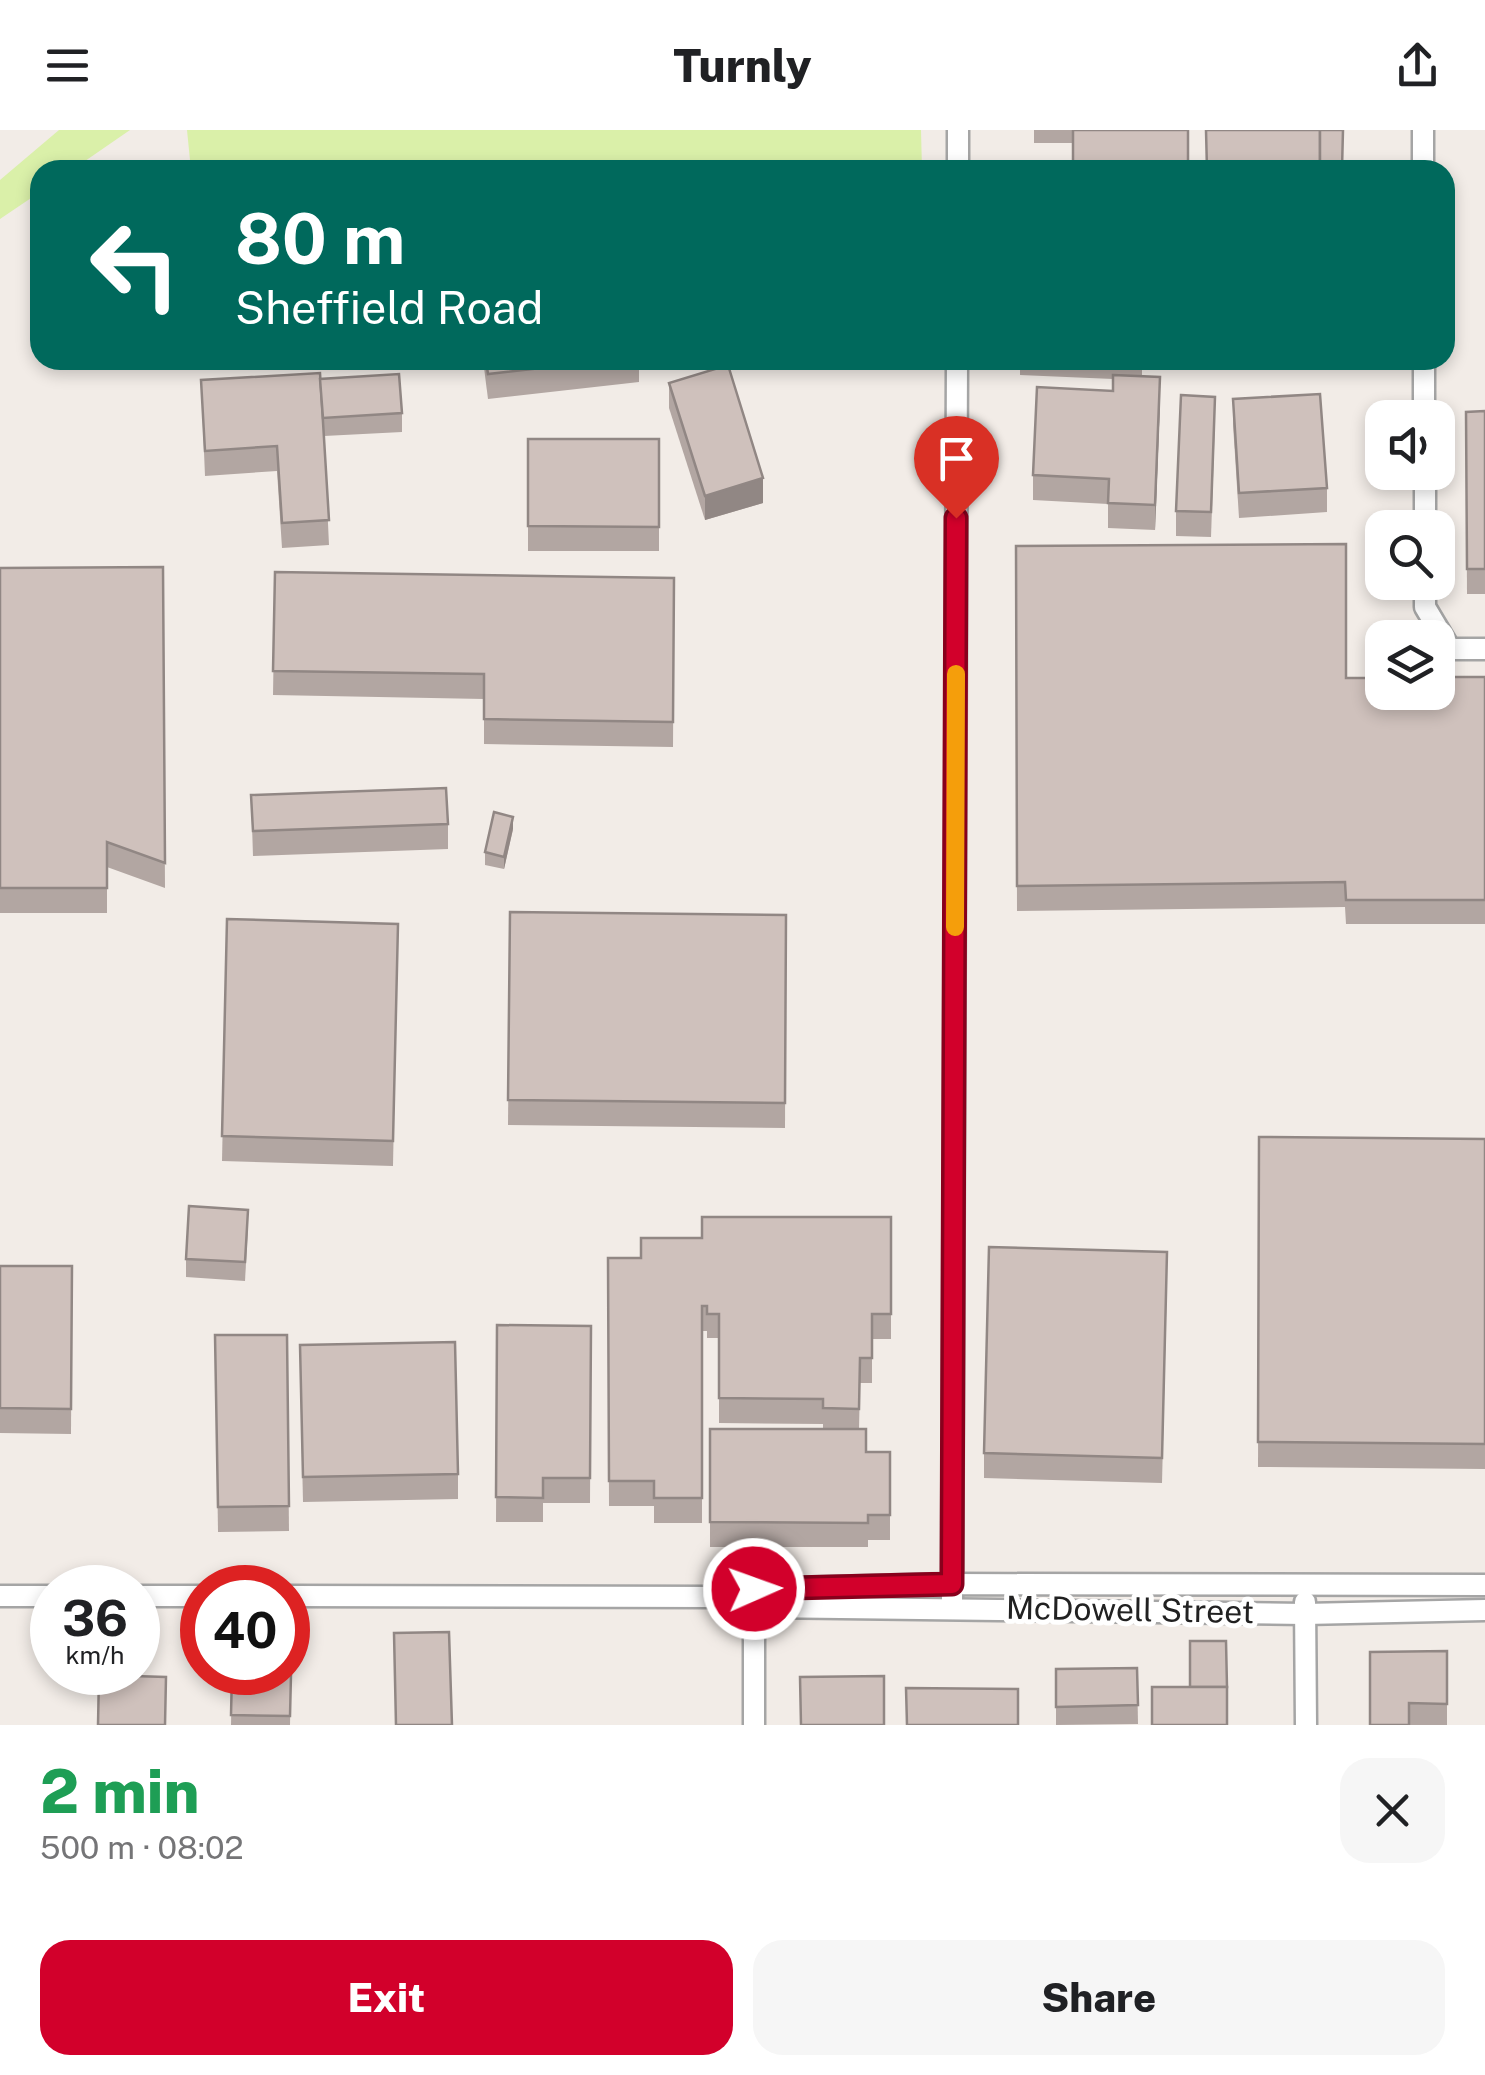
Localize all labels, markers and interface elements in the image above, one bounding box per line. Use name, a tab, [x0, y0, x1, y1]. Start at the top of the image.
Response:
icon: menu	[40, 38, 95, 93]
icon: share	[1390, 38, 1445, 93]
text: Turnly	[673, 39, 812, 92]
text: 80 m	[235, 197, 405, 280]
icon: left	[70, 200, 200, 330]
text: Sheffield Road	[235, 281, 543, 334]
map controls	[1365, 400, 1455, 710]
button: sound	[1365, 400, 1455, 490]
pin	[914, 416, 999, 519]
icon: arrive	[929, 431, 984, 486]
button: search	[1365, 510, 1455, 600]
button: layers	[1365, 620, 1455, 710]
position arrow	[702, 1537, 806, 1641]
speed limit sign: 40	[180, 1565, 310, 1695]
text: 36	[62, 1588, 128, 1647]
street label: McDowell Street	[1006, 1589, 1254, 1630]
text: km/h	[66, 1640, 124, 1670]
text: 2 min	[40, 1756, 199, 1827]
button: close	[1340, 1758, 1445, 1863]
text: 500 m · 08:02	[40, 1829, 244, 1866]
button: Exit	[40, 1940, 733, 2055]
button: Share	[753, 1940, 1445, 2055]

